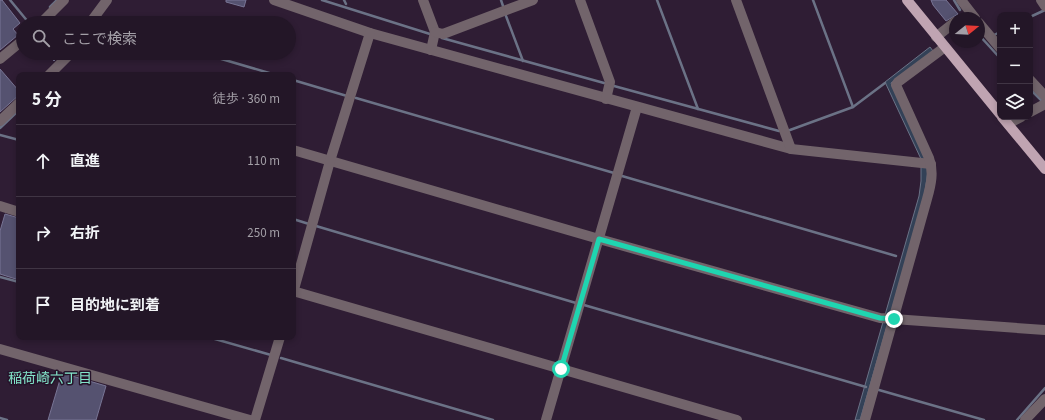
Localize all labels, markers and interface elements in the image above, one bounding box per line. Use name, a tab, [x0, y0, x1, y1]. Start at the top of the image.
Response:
north arrow	[949, 12, 985, 48]
map controls	[997, 12, 1033, 120]
button: +	[997, 12, 1033, 48]
search box	[16, 16, 296, 60]
icon: search	[30, 27, 52, 49]
text: ここで検索	[62, 29, 137, 50]
button: −	[997, 48, 1033, 84]
button: layers	[997, 84, 1033, 120]
text: 5 分	[32, 88, 61, 112]
text: 徒歩 · 360 m	[213, 90, 280, 108]
icon: ahead	[32, 150, 54, 172]
text: 直進	[70, 151, 100, 172]
text: 110 m	[247, 152, 280, 170]
icon: right	[32, 222, 54, 244]
text: 右折	[70, 223, 100, 244]
text: 250 m	[247, 224, 280, 242]
icon: arrive	[32, 294, 54, 316]
text: 目的地に到着	[70, 295, 160, 316]
route end	[885, 310, 903, 328]
route start	[552, 360, 570, 378]
district label: 稲荷崎六丁目	[8, 369, 92, 389]

